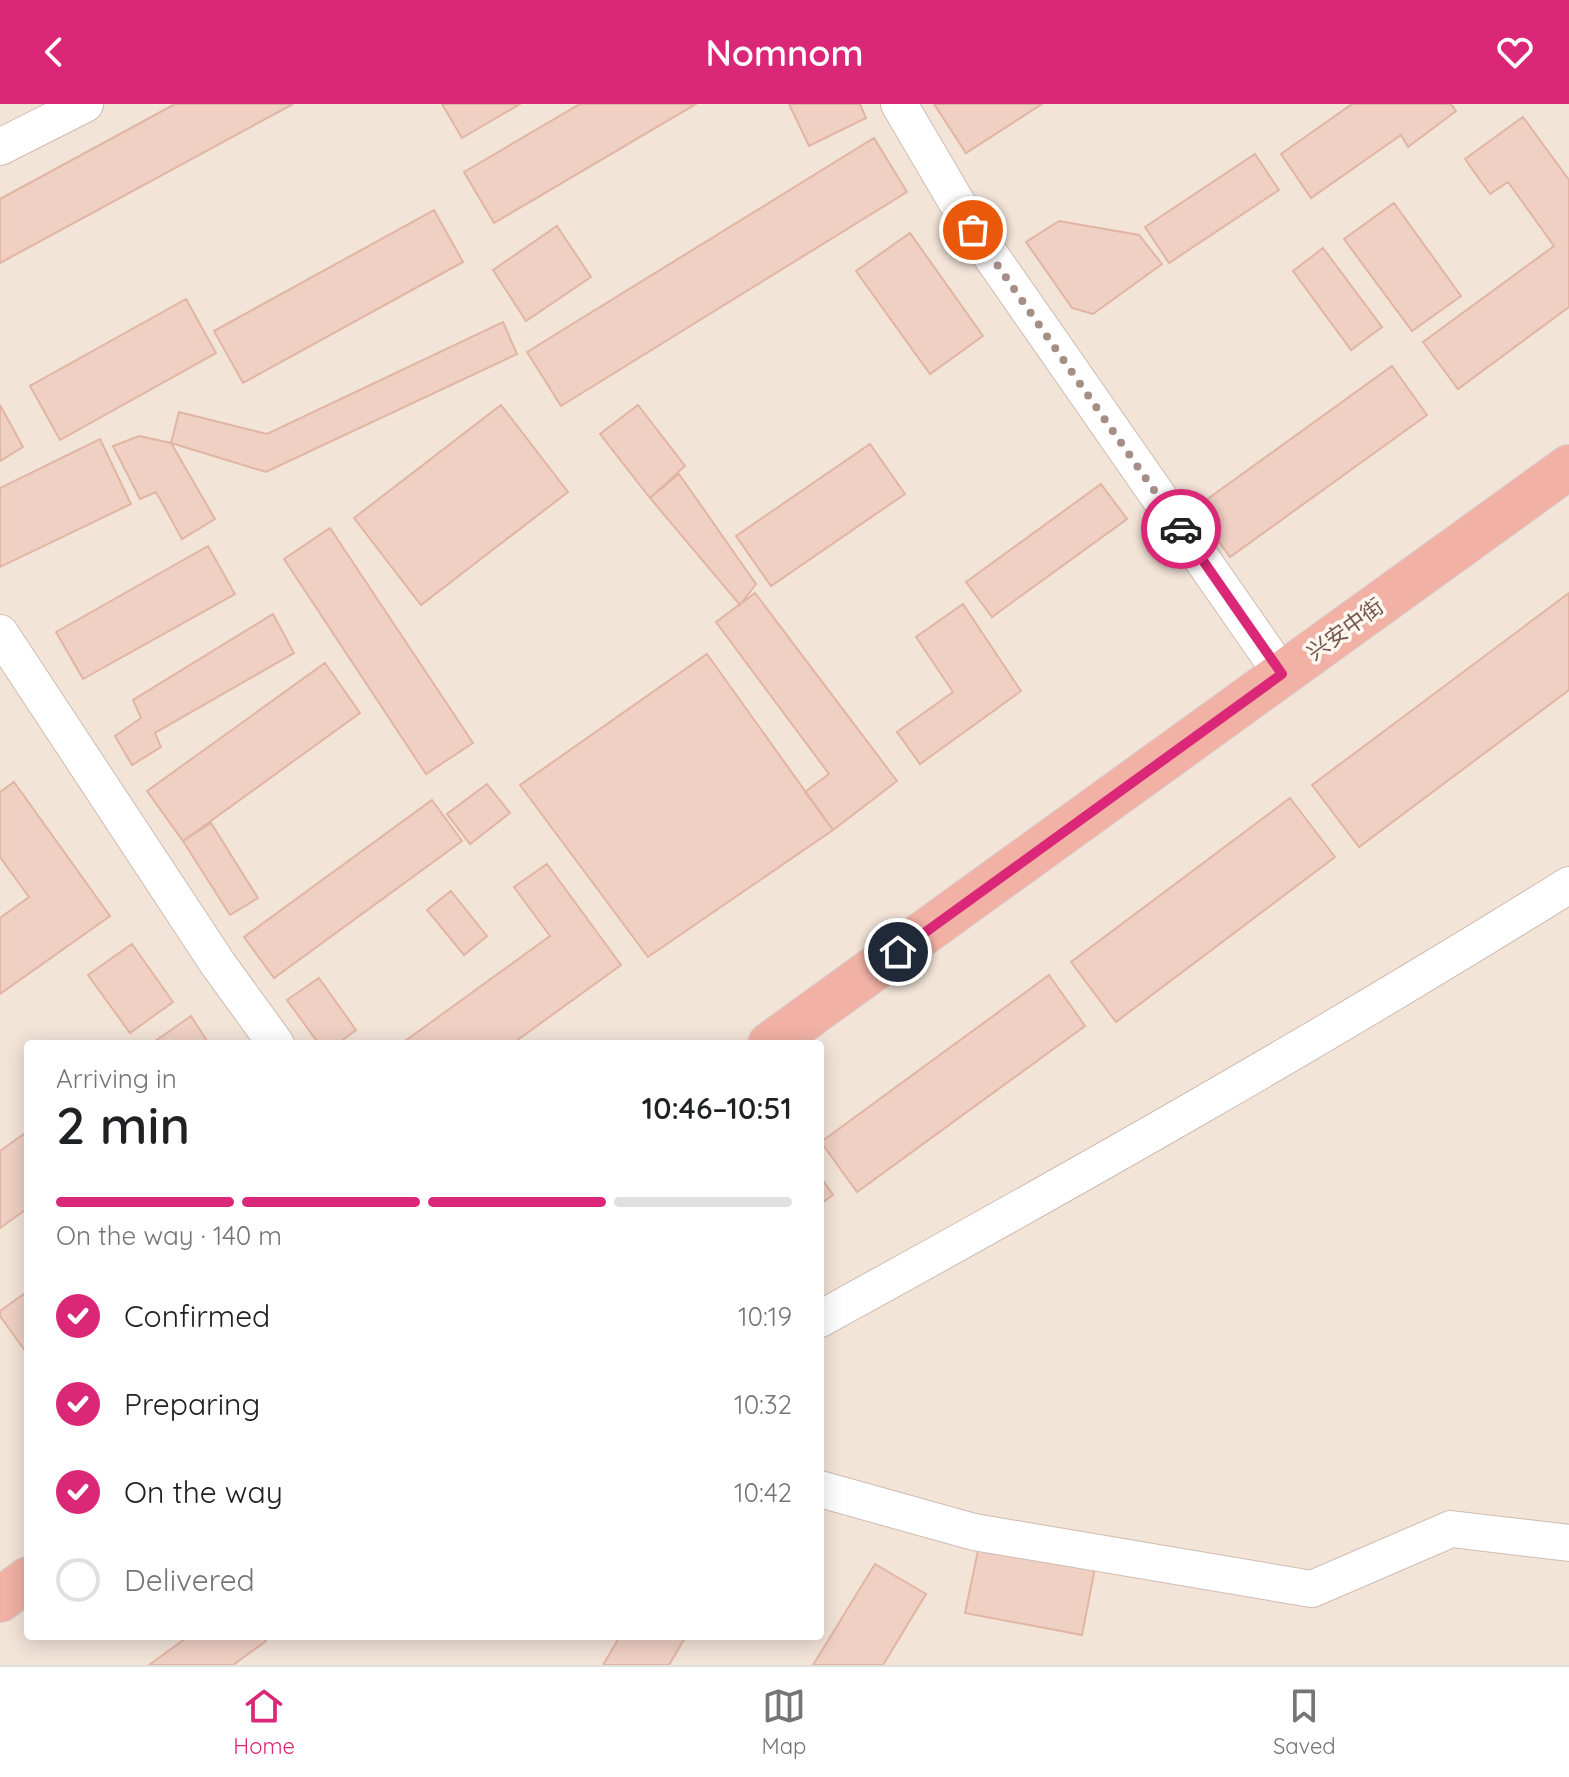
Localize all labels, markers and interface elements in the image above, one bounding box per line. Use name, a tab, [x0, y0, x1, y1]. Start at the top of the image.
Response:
icon: back	[32, 30, 76, 74]
text: Nomnom	[705, 30, 864, 75]
icon: heart	[1493, 30, 1537, 74]
pin	[939, 196, 1007, 264]
icon: bag	[951, 208, 995, 252]
courier	[1141, 489, 1221, 569]
icon: car	[1159, 507, 1203, 551]
street label: 兴安中街	[1301, 592, 1389, 666]
pin	[864, 918, 932, 986]
icon: home	[876, 930, 920, 974]
text: Arriving in	[56, 1062, 177, 1095]
text: 10:46–10:51	[642, 1089, 792, 1127]
text: 2 min	[56, 1092, 190, 1157]
text: On the way · 140 m	[56, 1219, 282, 1252]
icon: check	[56, 1294, 100, 1338]
text: Confirmed	[124, 1297, 270, 1335]
text: 10:19	[738, 1300, 792, 1333]
icon: check	[56, 1382, 100, 1426]
text: Preparing	[124, 1385, 260, 1423]
text: 10:32	[734, 1388, 792, 1421]
icon: check	[56, 1470, 100, 1514]
text: On the way	[124, 1473, 283, 1511]
text: 10:42	[734, 1476, 792, 1509]
text: Delivered	[124, 1561, 255, 1599]
tab: Home	[233, 1684, 295, 1760]
tab: Map	[762, 1684, 806, 1760]
tab: Saved	[1273, 1684, 1336, 1760]

